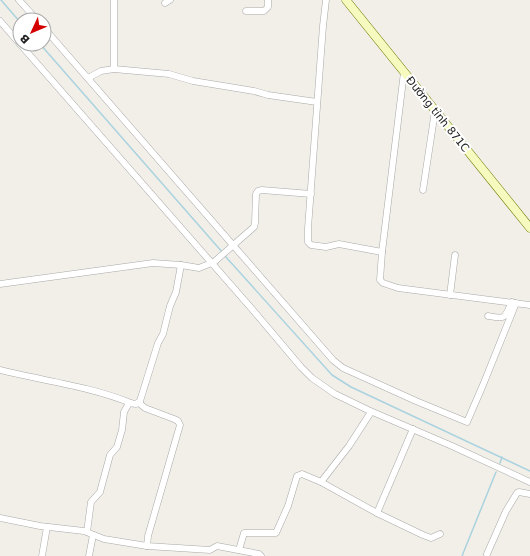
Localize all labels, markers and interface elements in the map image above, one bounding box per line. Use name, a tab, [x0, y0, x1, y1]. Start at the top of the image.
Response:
north arrow	[12, 12, 52, 52]
text: B	[18, 31, 33, 46]
street label: Đường tỉnh 871C	[403, 74, 472, 155]

